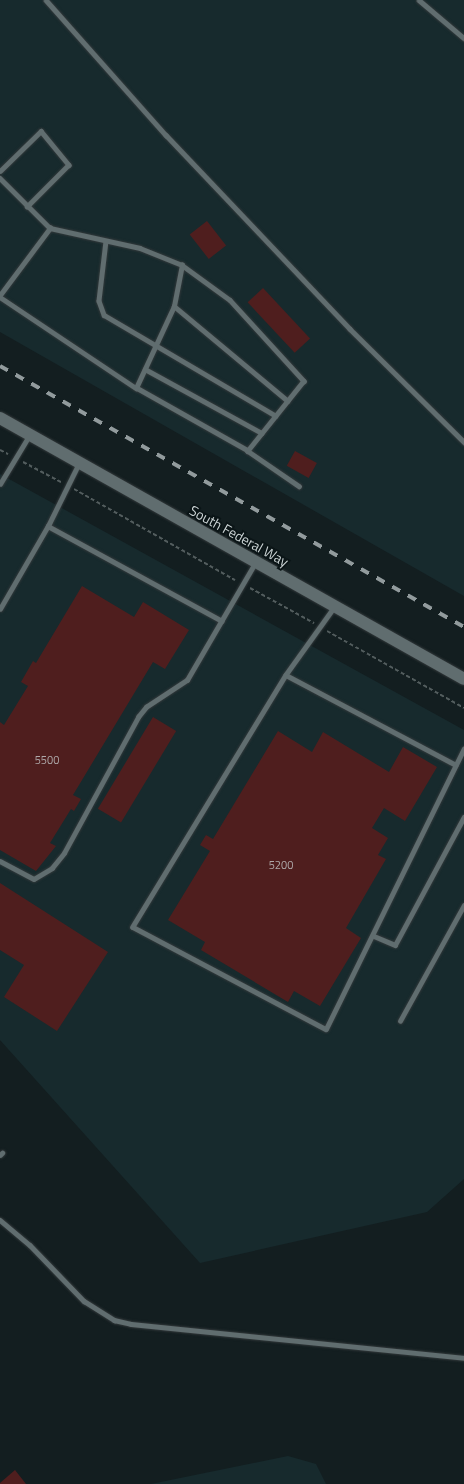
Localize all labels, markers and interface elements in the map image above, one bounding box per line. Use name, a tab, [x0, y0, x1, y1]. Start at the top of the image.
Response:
street label: South Federal Way	[187, 502, 291, 570]
house number: 5500	[35, 753, 59, 767]
house number: 5200	[269, 858, 293, 872]

